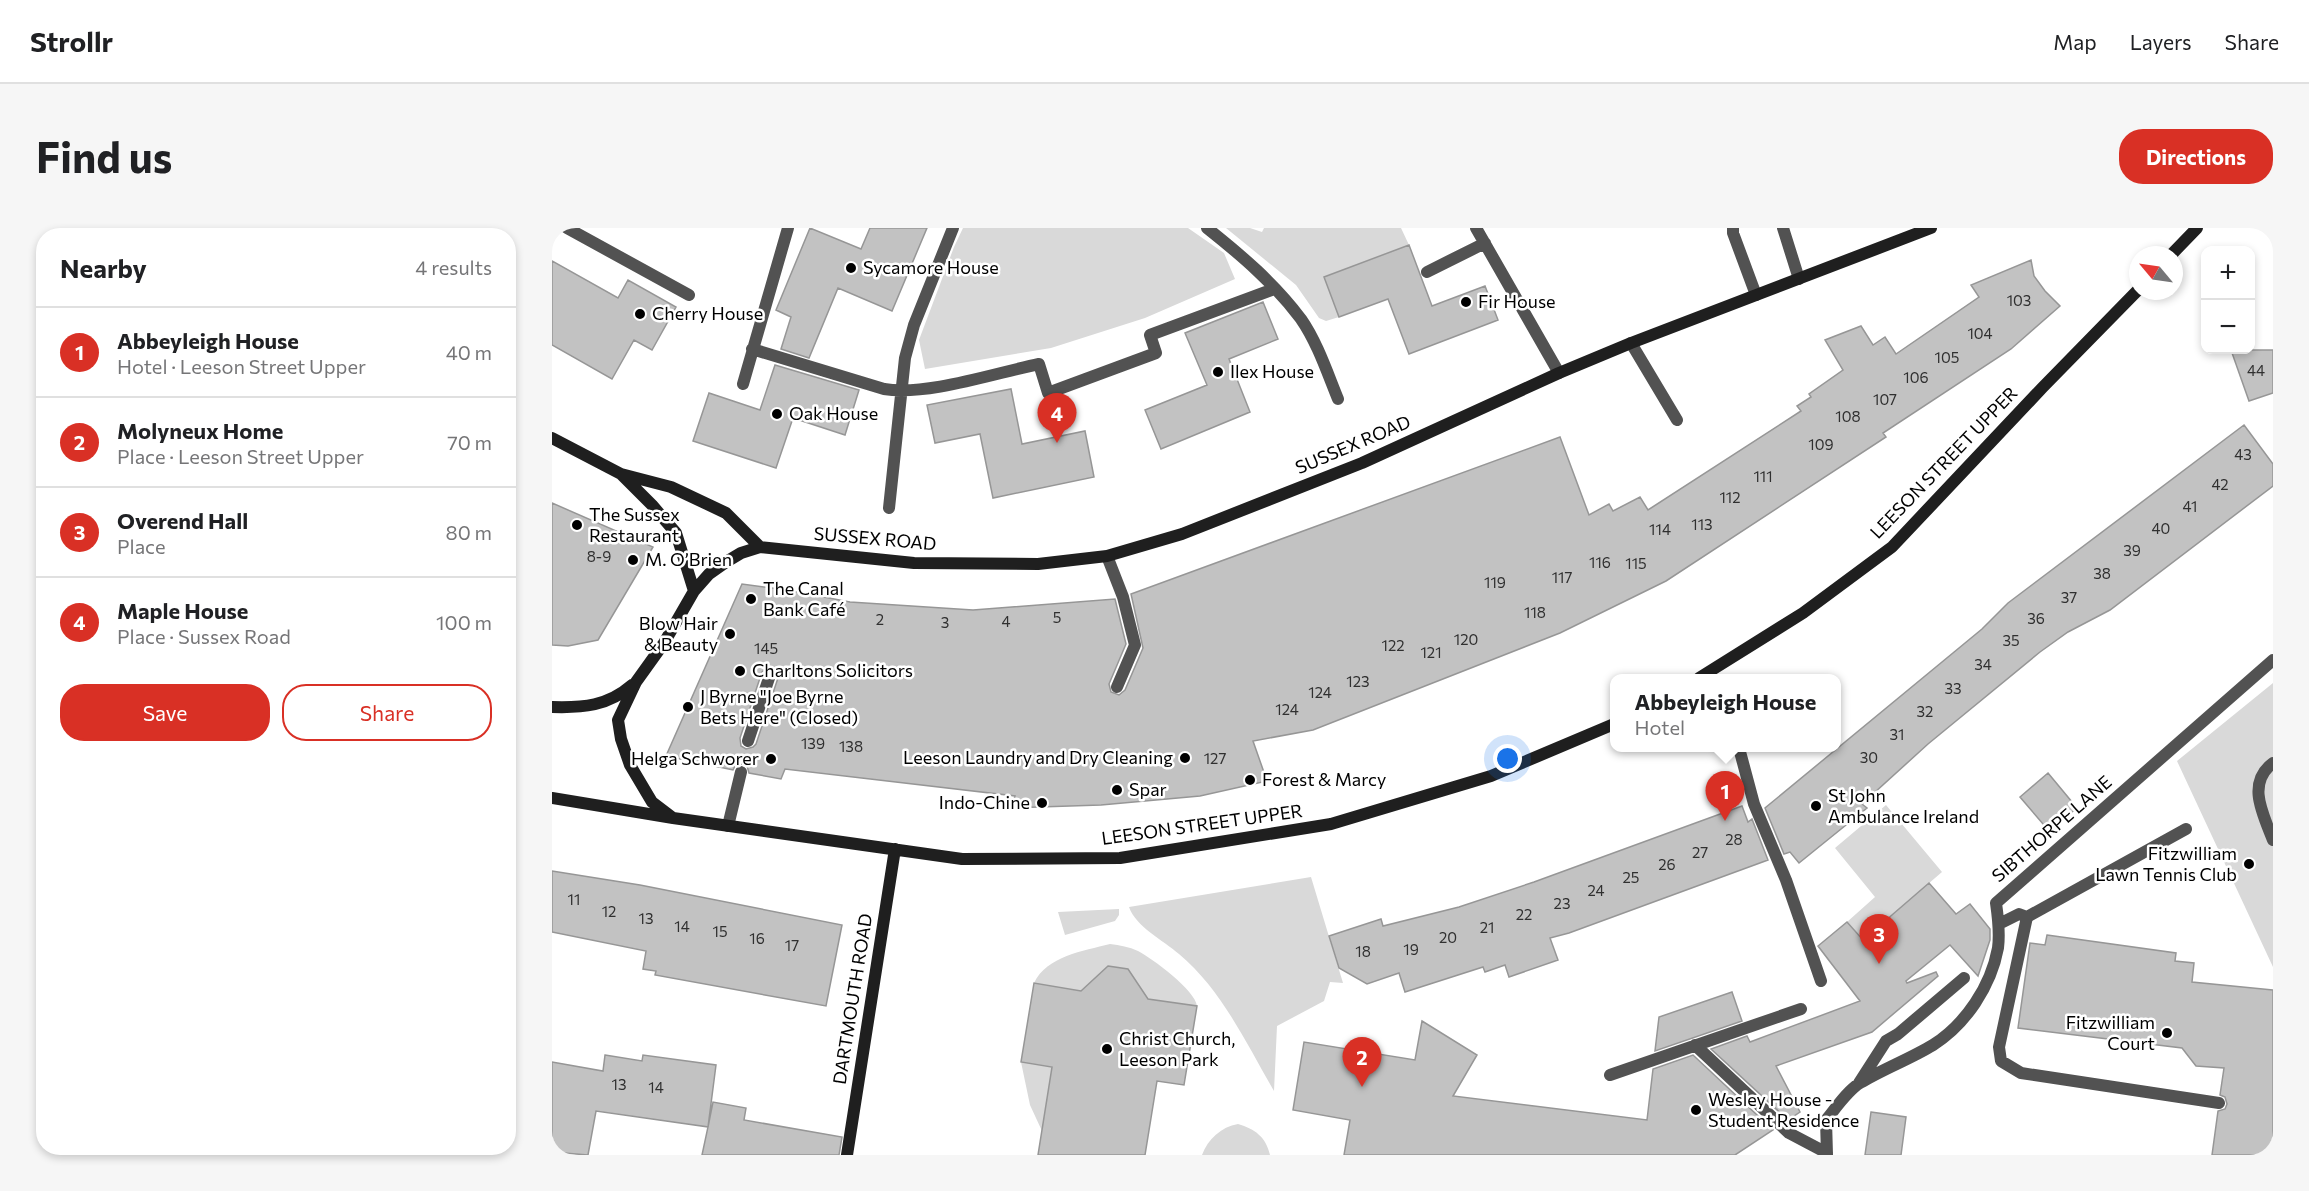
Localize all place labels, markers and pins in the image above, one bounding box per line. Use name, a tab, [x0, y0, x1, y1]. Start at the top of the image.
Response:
place label: Sycamore House	[863, 256, 999, 278]
marker: Sycamore House	[844, 261, 858, 275]
place label: Fir House	[1478, 290, 1556, 312]
marker: Fir House	[1459, 295, 1473, 309]
place label: Cherry House	[652, 302, 763, 324]
marker: Cherry House	[633, 307, 647, 321]
place label: Ilex House	[1230, 360, 1314, 382]
marker: Ilex House	[1211, 365, 1225, 379]
pin: 4	[1038, 394, 1076, 443]
place label: Oak House	[789, 402, 878, 424]
marker: Oak House	[770, 407, 784, 421]
place label: The Sussex Restaurant	[589, 503, 680, 546]
marker: The Sussex Restaurant	[570, 518, 584, 532]
place label: M. O’Brien	[645, 548, 732, 570]
marker: M. O’Brien	[626, 553, 640, 567]
place label: The Canal Bank Café	[763, 577, 845, 620]
marker: The Canal Bank Café	[744, 592, 758, 606]
place label: Blow Hair & Beauty	[639, 612, 718, 655]
marker: Blow Hair & Beauty	[723, 627, 737, 641]
place label: Charltons Solicitors	[752, 659, 913, 681]
marker: Charltons Solicitors	[733, 664, 747, 678]
place label: J Byrne "Joe Byrne Bets Here" (Closed)	[700, 685, 858, 728]
marker: J Byrne "Joe Byrne Bets Here" (Closed)	[681, 700, 695, 714]
place label: Leeson Laundry and Dry Cleaning	[903, 746, 1173, 768]
place label: Helga Schworer	[631, 747, 759, 769]
marker: Leeson Laundry and Dry Cleaning	[1178, 751, 1192, 765]
marker: Helga Schworer	[764, 752, 778, 766]
place label: Forest & Marcy	[1262, 768, 1386, 790]
pin: 1	[1706, 772, 1744, 821]
marker: Forest & Marcy	[1243, 773, 1257, 787]
place label: Spar	[1129, 778, 1167, 800]
marker: Spar	[1110, 783, 1124, 797]
place label: St John Ambulance Ireland	[1828, 784, 1979, 827]
place label: Indo-Chine	[939, 791, 1030, 813]
marker: Indo-Chine	[1035, 796, 1049, 810]
marker: St John Ambulance Ireland	[1809, 799, 1823, 813]
place label: Fitzwilliam Lawn Tennis Club	[2095, 842, 2237, 885]
marker: Fitzwilliam Lawn Tennis Club	[2242, 857, 2256, 871]
pin: 3	[1860, 914, 1898, 964]
place label: Fitzwilliam Court	[2066, 1011, 2155, 1054]
marker: Fitzwilliam Court	[2160, 1026, 2174, 1040]
place label: Christ Church, Leeson Park	[1119, 1027, 1235, 1070]
pin: 2	[1342, 1038, 1382, 1087]
marker: Christ Church, Leeson Park	[1100, 1042, 1114, 1056]
place label: Wesley House - Student Residence	[1708, 1088, 1859, 1131]
marker: Wesley House - Student Residence	[1689, 1103, 1703, 1117]

